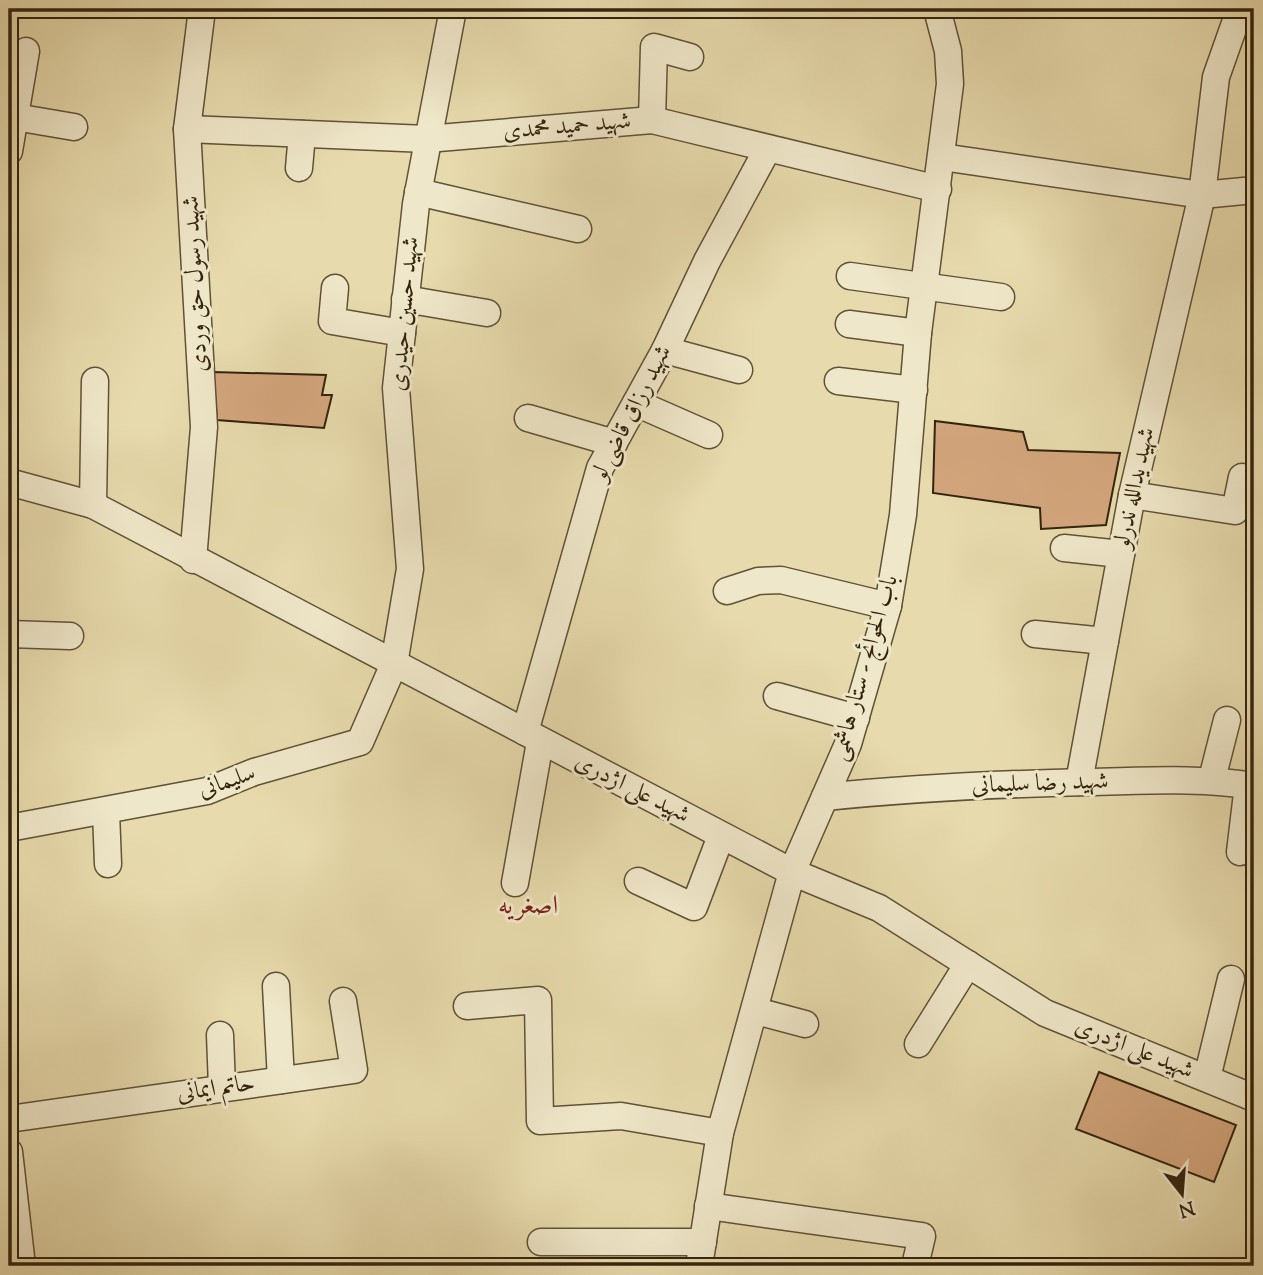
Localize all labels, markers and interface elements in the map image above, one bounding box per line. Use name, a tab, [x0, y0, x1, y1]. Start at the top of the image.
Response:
street label: شهید حمید محمدی	[501, 104, 633, 150]
street label: شهید رسول حق وردی	[174, 195, 218, 373]
street label: شهید حسین حیدری	[381, 235, 429, 393]
street label: شهید رزاق قاضی لو	[582, 339, 681, 488]
street label: شهید یدالله ندرلو	[1105, 424, 1164, 554]
street label: باب الحوائج - ستار هاشمی	[822, 571, 909, 765]
street label: شهید علی اژدری	[568, 745, 696, 833]
street label: سلیمانی	[194, 756, 260, 808]
street label: شهید رضا سلیمانی	[971, 765, 1109, 803]
district label: اصغریه	[498, 888, 558, 925]
street label: شهید علی اژدری	[1069, 1010, 1199, 1088]
street label: حاتم ایمانی	[175, 1067, 257, 1113]
north arrow	[1148, 1160, 1218, 1230]
text: N	[1175, 1193, 1197, 1223]

